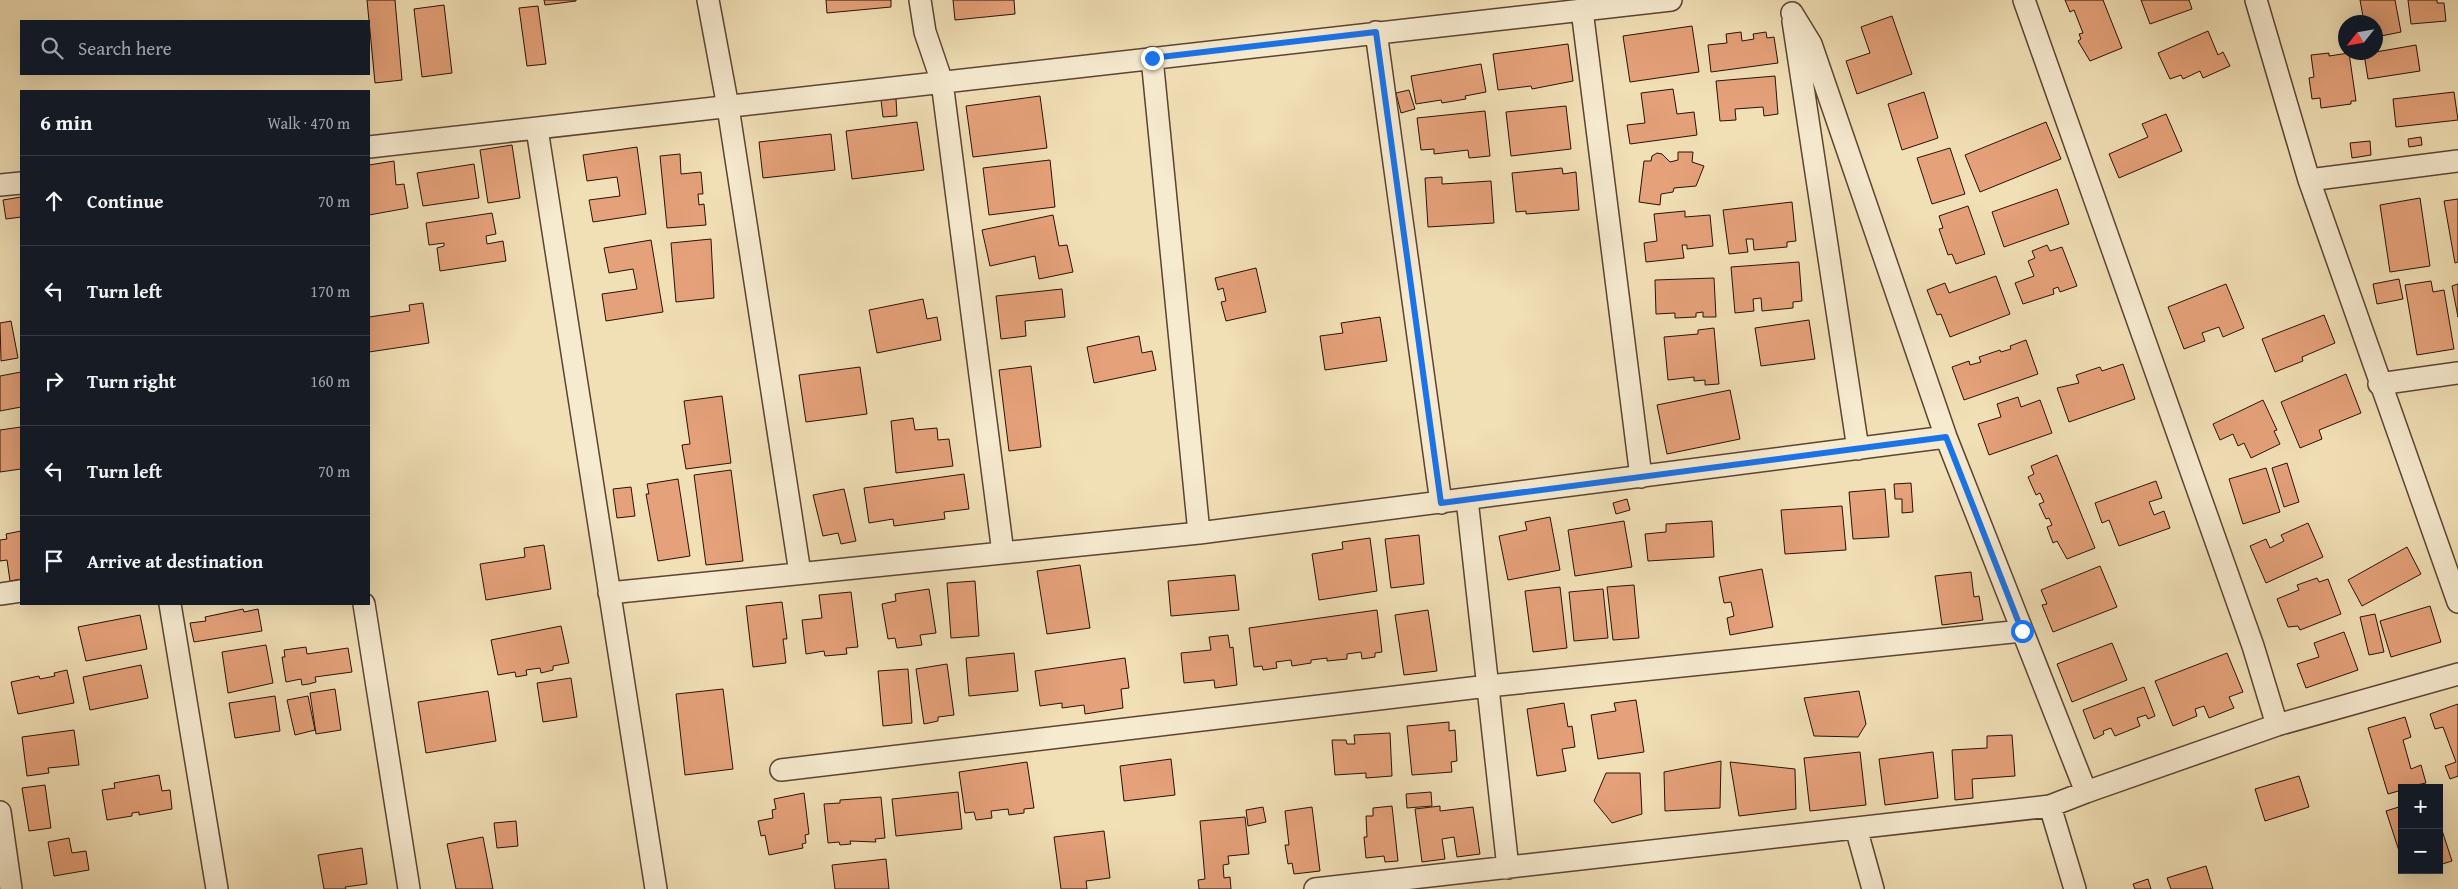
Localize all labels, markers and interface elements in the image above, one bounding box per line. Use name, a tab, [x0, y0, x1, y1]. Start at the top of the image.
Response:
north arrow	[2338, 15, 2383, 60]
search box	[20, 20, 370, 75]
icon: search	[38, 34, 66, 62]
text: Search here	[78, 34, 172, 62]
route end	[1141, 47, 1164, 70]
text: 6 min	[40, 107, 92, 138]
text: Walk · 470 m	[267, 111, 350, 135]
icon: ahead	[40, 187, 68, 215]
text: Continue	[87, 187, 164, 215]
text: 70 m	[318, 189, 350, 213]
icon: left	[40, 277, 68, 305]
text: Turn left	[87, 277, 162, 305]
text: 170 m	[310, 279, 350, 303]
icon: right	[40, 367, 68, 395]
text: Turn right	[87, 367, 176, 395]
text: 160 m	[310, 369, 350, 393]
icon: left	[40, 457, 68, 485]
text: Turn left	[87, 457, 162, 485]
text: 70 m	[318, 459, 350, 483]
icon: arrive	[40, 547, 68, 575]
text: Arrive at destination	[87, 547, 263, 575]
route start	[2011, 620, 2034, 643]
map controls	[2398, 784, 2443, 874]
button: +	[2398, 784, 2443, 829]
button: −	[2398, 829, 2443, 874]

